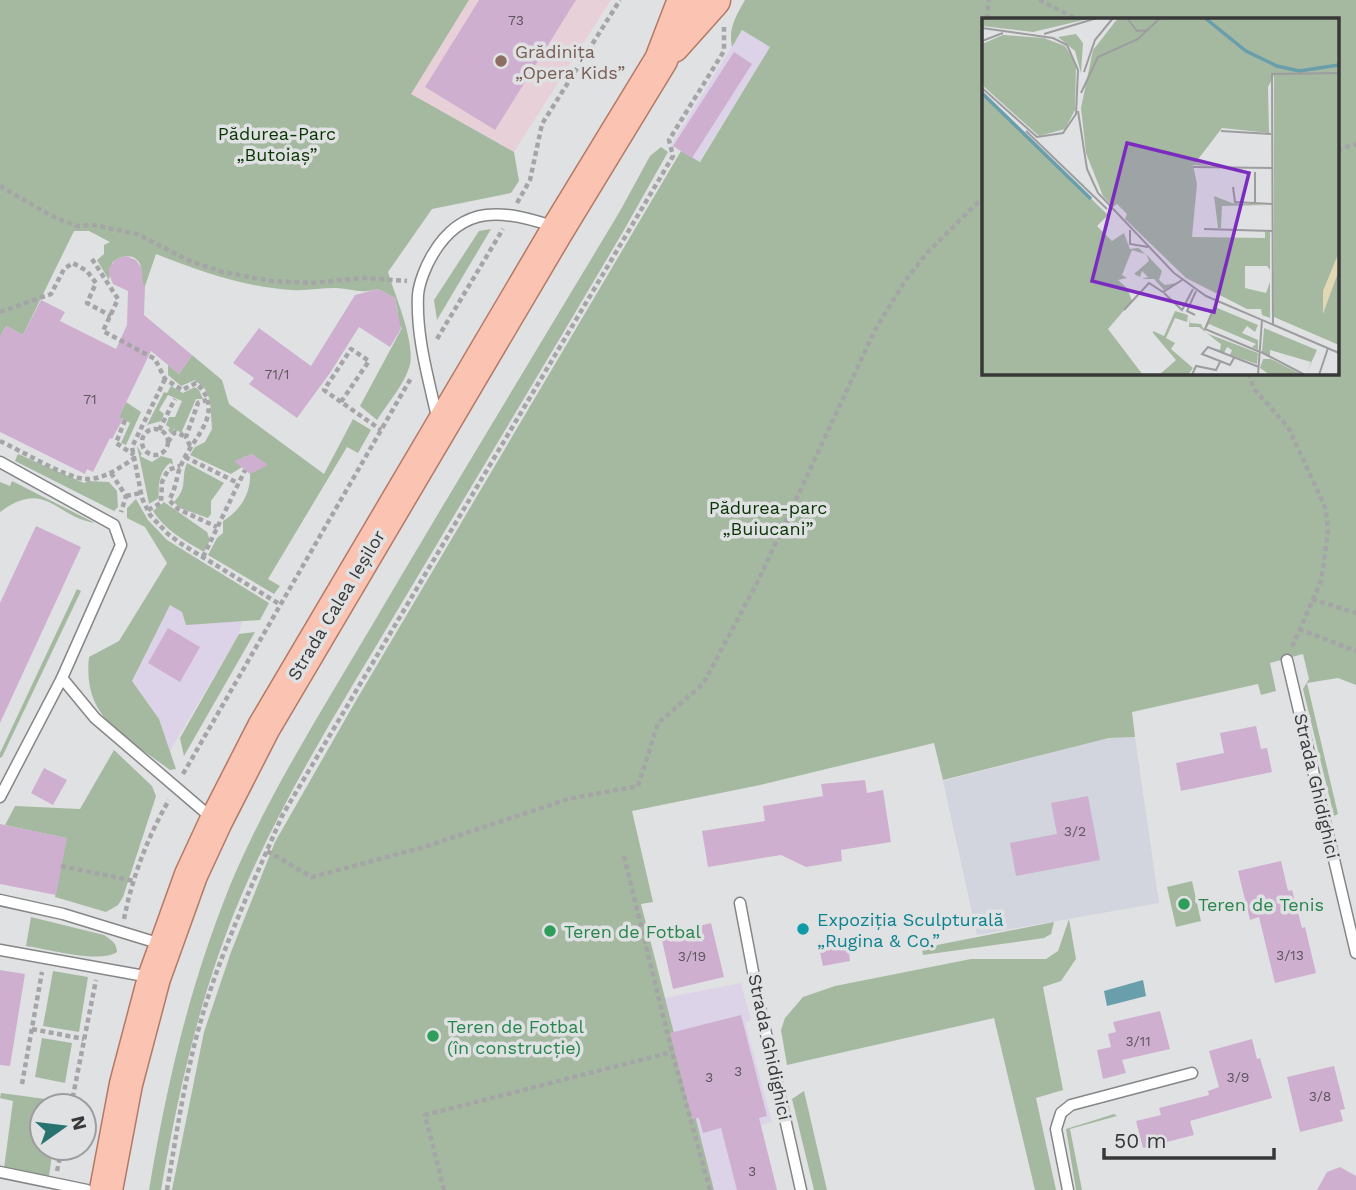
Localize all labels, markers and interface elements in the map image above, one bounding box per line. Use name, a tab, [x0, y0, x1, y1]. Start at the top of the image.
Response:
house number: 73	[508, 12, 524, 28]
inset map	[982, 18, 1338, 374]
place label: Grădinița „Opera Kids”	[515, 41, 625, 83]
marker: Grădinița „Opera Kids”	[493, 53, 509, 69]
park label: Pădurea-Parc „Butoiaș”	[218, 123, 336, 165]
house number: 71/1	[265, 366, 289, 382]
house number: 71	[83, 391, 97, 407]
park label: Pădurea-parc „Buiucani”	[709, 497, 827, 539]
street label: Strada Calea Ieșilor	[283, 526, 389, 684]
street label: Strada Ghidighici	[1290, 711, 1344, 861]
house number: 3/2	[1064, 823, 1086, 839]
place label: Teren de Tenis	[1198, 894, 1324, 915]
marker: Teren de Tenis	[1176, 896, 1192, 912]
place label: Expoziția Sculpturală „Rugina & Co.”	[817, 909, 1004, 951]
place label: Teren de Fotbal	[564, 921, 701, 942]
marker: Expoziția Sculpturală „Rugina & Co.”	[795, 921, 811, 937]
marker: Teren de Fotbal	[542, 923, 558, 939]
house number: 3/13	[1276, 947, 1304, 963]
house number: 3/19	[678, 948, 706, 964]
street label: Strada Ghidighici	[744, 972, 796, 1122]
place label: Teren de Fotbal (în construcție)	[447, 1016, 584, 1058]
marker: Teren de Fotbal (în construcție)	[425, 1028, 441, 1044]
house number: 3/11	[1125, 1033, 1151, 1049]
house number: 3	[734, 1063, 742, 1079]
house number: 3	[705, 1069, 713, 1085]
house number: 3/9	[1227, 1069, 1249, 1085]
house number: 3/8	[1309, 1088, 1331, 1104]
north arrow	[28, 1092, 98, 1162]
text: N	[66, 1113, 92, 1133]
scale bar	[1104, 1116, 1274, 1160]
text: 50 m	[1114, 1128, 1166, 1153]
house number: 3	[748, 1163, 756, 1179]

